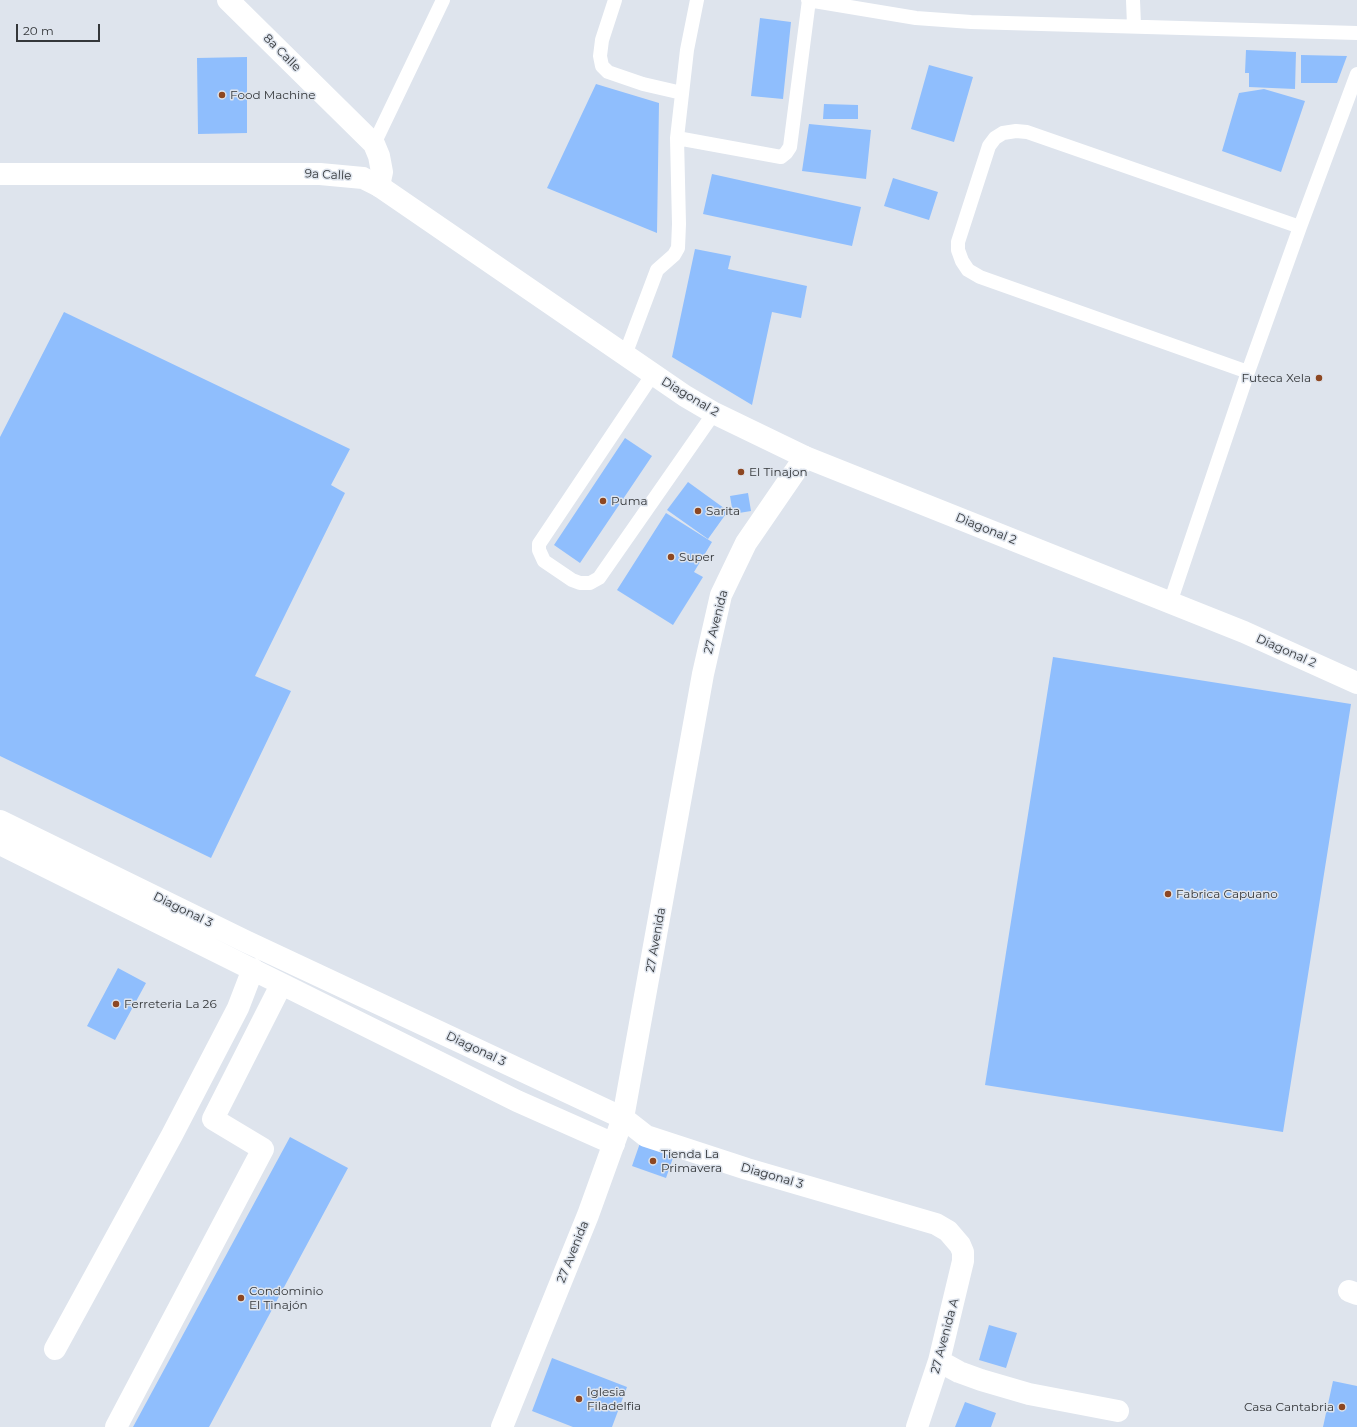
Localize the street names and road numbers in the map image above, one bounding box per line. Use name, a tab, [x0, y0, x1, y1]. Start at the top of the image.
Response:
street label: 8a Calle	[260, 31, 304, 75]
street label: 9a Calle	[304, 167, 352, 183]
street label: Diagonal 2	[659, 374, 721, 420]
street label: Diagonal 2	[953, 510, 1019, 548]
street label: 27 Avenida	[701, 589, 731, 655]
street label: Diagonal 2	[1254, 631, 1318, 671]
street label: Diagonal 3	[151, 889, 215, 931]
street label: 27 Avenida	[643, 907, 669, 973]
street label: Diagonal 3	[444, 1029, 508, 1069]
street label: Diagonal 3	[739, 1160, 805, 1192]
street label: 27 Avenida	[554, 1219, 592, 1285]
street label: 27 Avenida A	[928, 1297, 962, 1375]

